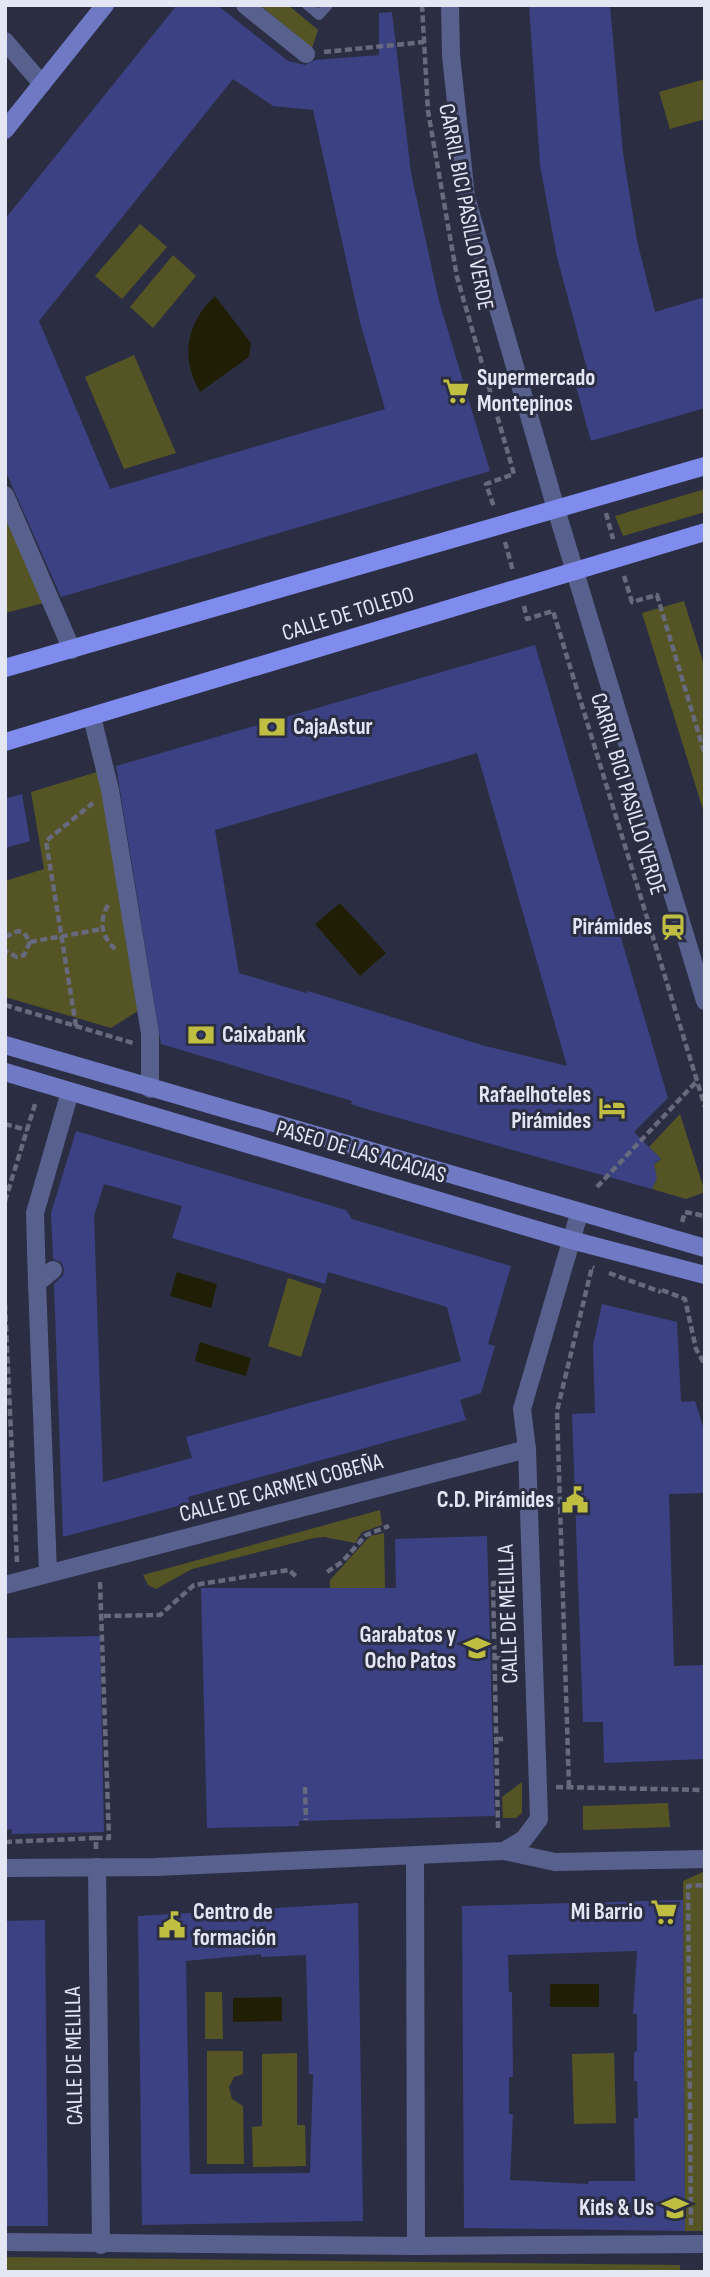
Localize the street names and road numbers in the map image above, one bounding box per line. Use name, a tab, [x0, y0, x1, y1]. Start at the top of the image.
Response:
street label: CARRIL BICI PASILLO VERDE	[432, 101, 500, 313]
street label: CALLE DE TOLEDO	[279, 581, 417, 647]
street label: CARRIL BICI PASILLO VERDE	[584, 690, 672, 898]
street label: PASEO DE LAS ACACIAS	[273, 1114, 449, 1190]
street label: CALLE DE CARMEN COBEÑA	[176, 1447, 386, 1529]
street label: CALLE DE MELILLA	[492, 1544, 524, 1684]
street label: CALLE DE MELILLA	[59, 1986, 89, 2126]

